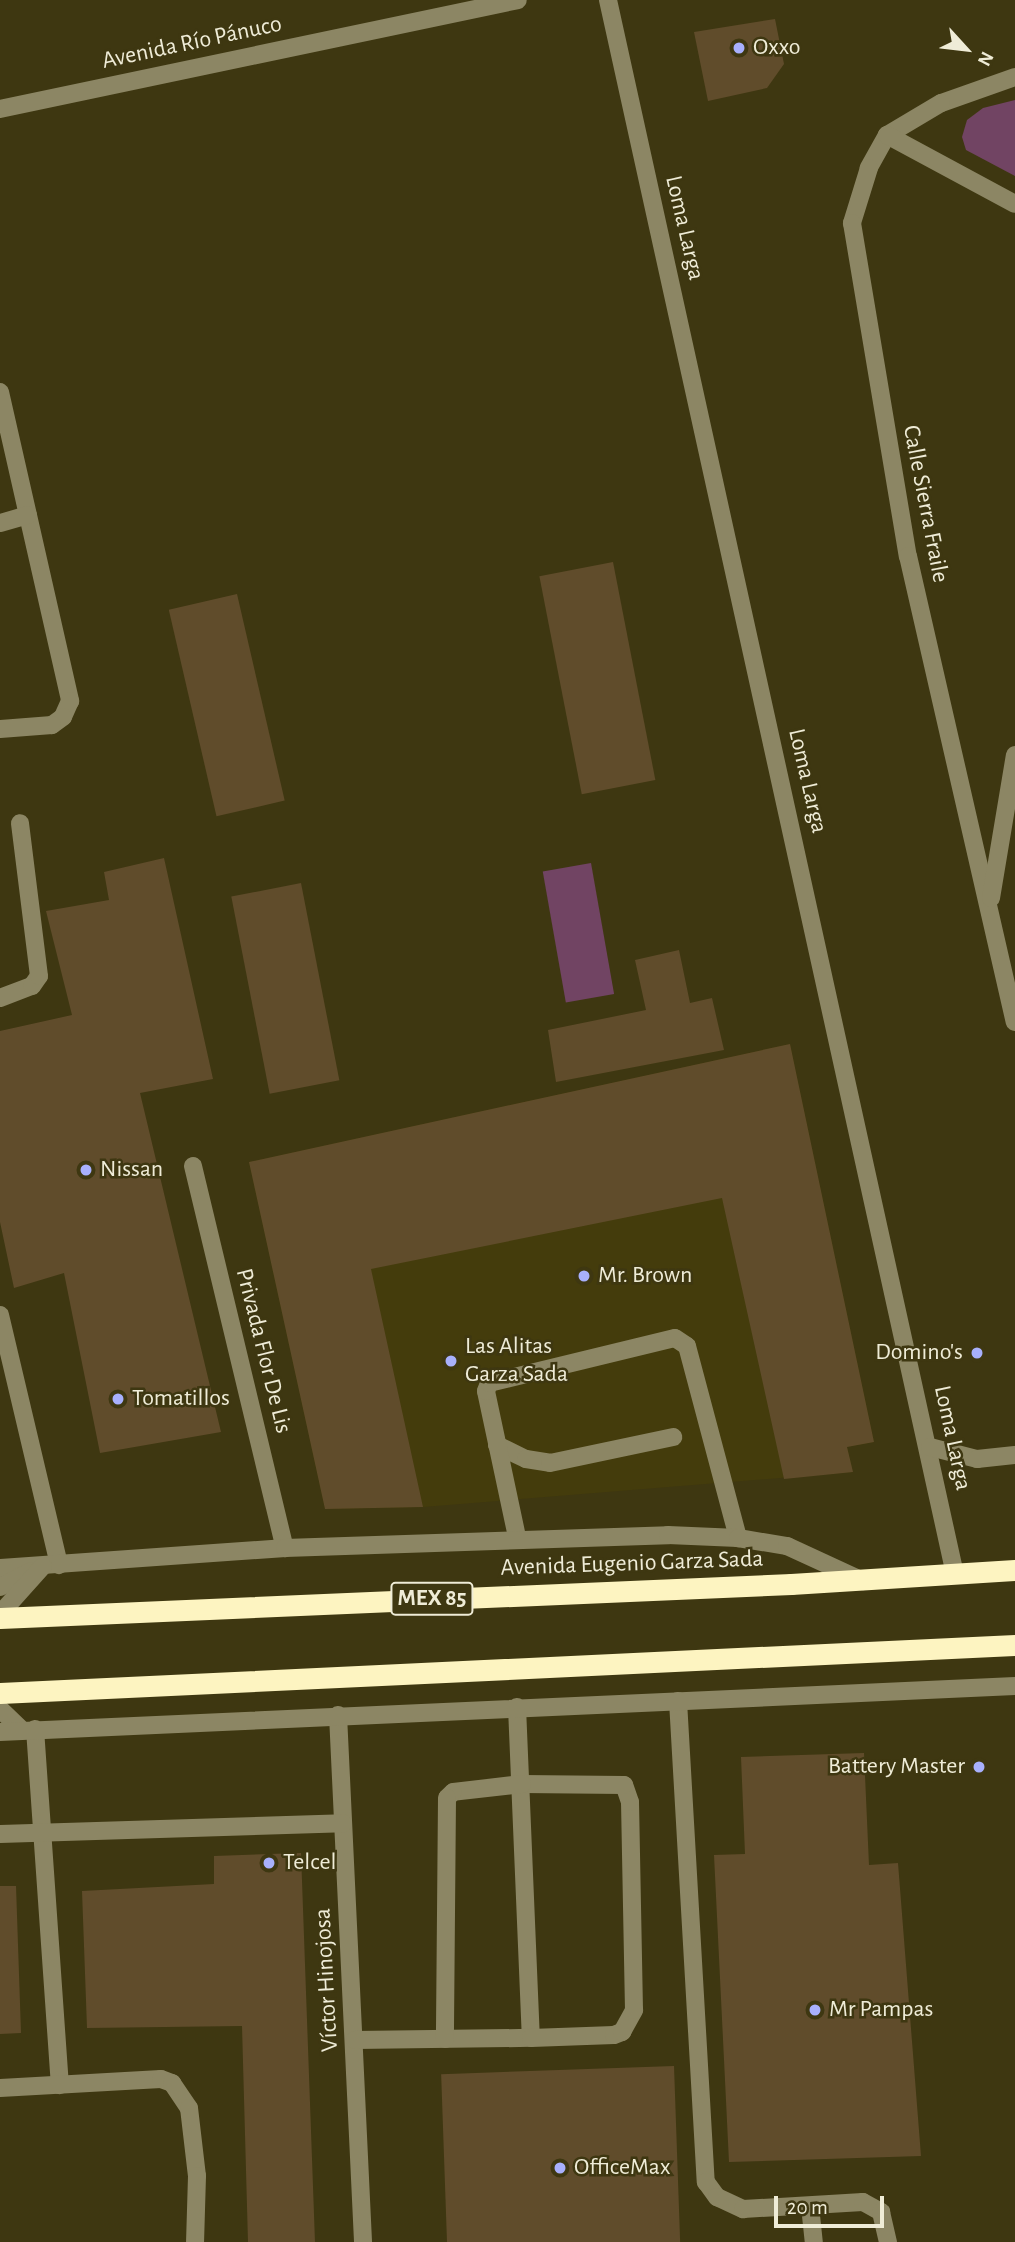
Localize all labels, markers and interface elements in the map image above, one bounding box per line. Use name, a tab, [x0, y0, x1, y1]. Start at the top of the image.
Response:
street label: Avenida Río Pánuco	[99, 10, 285, 76]
north arrow	[931, 14, 1001, 84]
place label: Oxxo	[753, 34, 801, 62]
marker: Oxxo	[731, 40, 747, 56]
text: N	[974, 49, 997, 69]
street label: Loma Larga	[658, 173, 710, 283]
street label: Calle Sierra Fraile	[896, 423, 954, 585]
street label: Loma Larga	[781, 726, 833, 836]
place label: Nissan	[100, 1156, 163, 1184]
marker: Nissan	[78, 1162, 94, 1178]
place label: Mr. Brown	[598, 1262, 692, 1290]
street label: Privada Flor De Lis	[229, 1266, 297, 1436]
marker: Mr. Brown	[576, 1268, 592, 1284]
place label: Las Alitas Garza Sada	[465, 1333, 568, 1389]
place label: Domino's	[875, 1339, 963, 1367]
marker: Domino's	[969, 1345, 985, 1361]
marker: Las Alitas Garza Sada	[443, 1353, 459, 1369]
street label: Loma Larga	[927, 1383, 977, 1493]
place label: Tomatillos	[132, 1385, 230, 1413]
marker: Tomatillos	[110, 1391, 126, 1407]
street label: Avenida Eugenio Garza Sada	[500, 1545, 764, 1583]
road number: MEX 85	[390, 1580, 474, 1618]
place label: Battery Master	[828, 1753, 965, 1781]
marker: Battery Master	[971, 1759, 987, 1775]
place label: Telcel	[283, 1849, 336, 1877]
marker: Telcel	[261, 1855, 277, 1871]
street label: Víctor Hinojosa	[309, 1908, 345, 2052]
place label: Mr Pampas	[829, 1996, 933, 2024]
marker: Mr Pampas	[807, 2002, 823, 2018]
place label: OfficeMax	[574, 2154, 670, 2182]
marker: OfficeMax	[552, 2160, 568, 2176]
scale bar	[777, 2182, 887, 2226]
text: 20 m	[787, 2197, 828, 2218]

